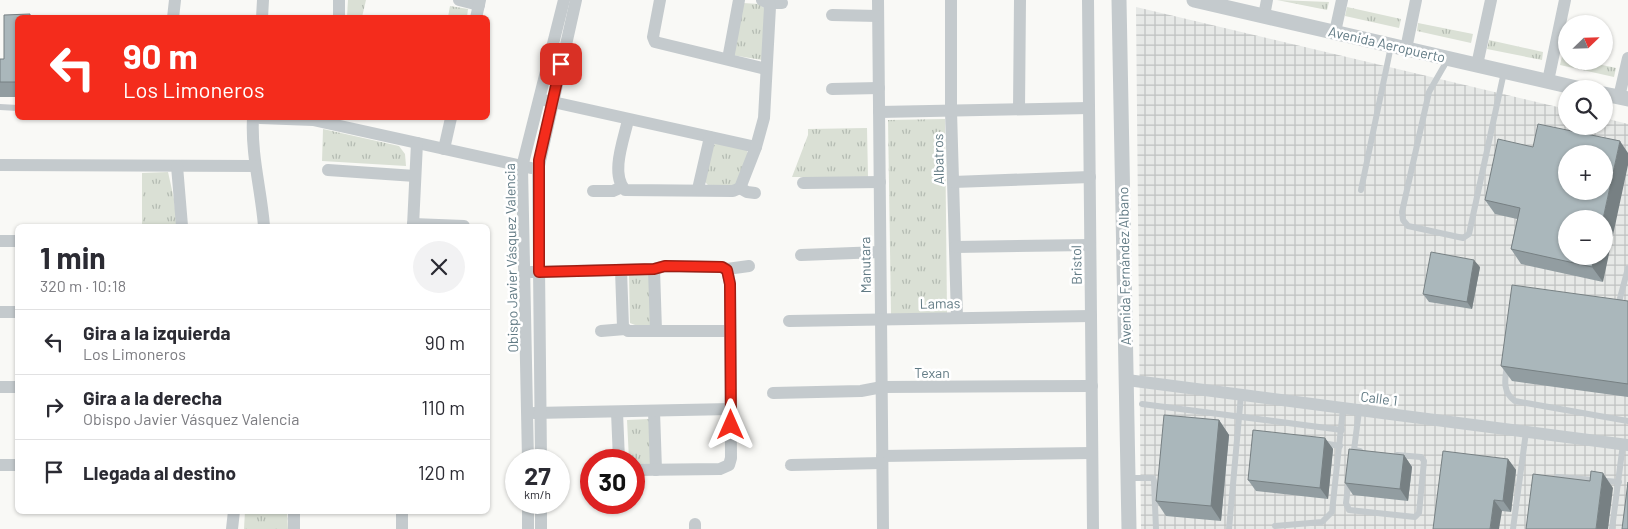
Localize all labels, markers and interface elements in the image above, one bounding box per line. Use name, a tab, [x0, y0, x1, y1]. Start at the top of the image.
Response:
north arrow	[1558, 15, 1612, 70]
map controls	[1558, 15, 1613, 265]
street label: Avenida Aeropuerto	[1327, 22, 1447, 66]
text: 90 m	[123, 34, 198, 76]
icon: left	[40, 35, 105, 100]
pin	[540, 43, 582, 85]
icon: arrive	[547, 50, 575, 78]
text: Los Limoneros	[123, 76, 265, 102]
button: search	[1558, 80, 1613, 135]
street label: Albatros	[929, 133, 947, 185]
button: +	[1558, 145, 1613, 200]
street label: Obispo Javier Vásquez Valencia	[501, 163, 521, 353]
street label: Avenida Fernández Albano	[1114, 187, 1134, 345]
button: −	[1558, 210, 1613, 265]
street label: Manutara	[856, 237, 874, 293]
text: 1 min	[40, 239, 106, 275]
button: close	[413, 241, 465, 293]
street label: Bristol	[1067, 245, 1085, 285]
text: 320 m · 10:18	[40, 276, 126, 295]
street label: Lamas	[920, 294, 961, 312]
text: Gira a la izquierda	[83, 321, 231, 344]
icon: left	[40, 328, 68, 356]
text: 90 m	[425, 331, 465, 354]
text: Los Limoneros	[83, 344, 186, 363]
street label: Texan	[914, 364, 950, 381]
text: Gira a la derecha	[83, 386, 222, 409]
street label: Calle 1	[1360, 387, 1398, 409]
icon: right	[40, 393, 68, 421]
text: 110 m	[421, 396, 465, 419]
position arrow	[704, 398, 756, 450]
text: Obispo Javier Vásquez Valencia	[83, 409, 300, 428]
speed limit sign: 30	[580, 449, 645, 514]
icon: arrive	[40, 458, 68, 486]
text: 27	[524, 460, 551, 490]
text: Llegada al destino	[83, 461, 236, 484]
text: 120 m	[418, 461, 465, 484]
text: km/h	[524, 487, 551, 501]

